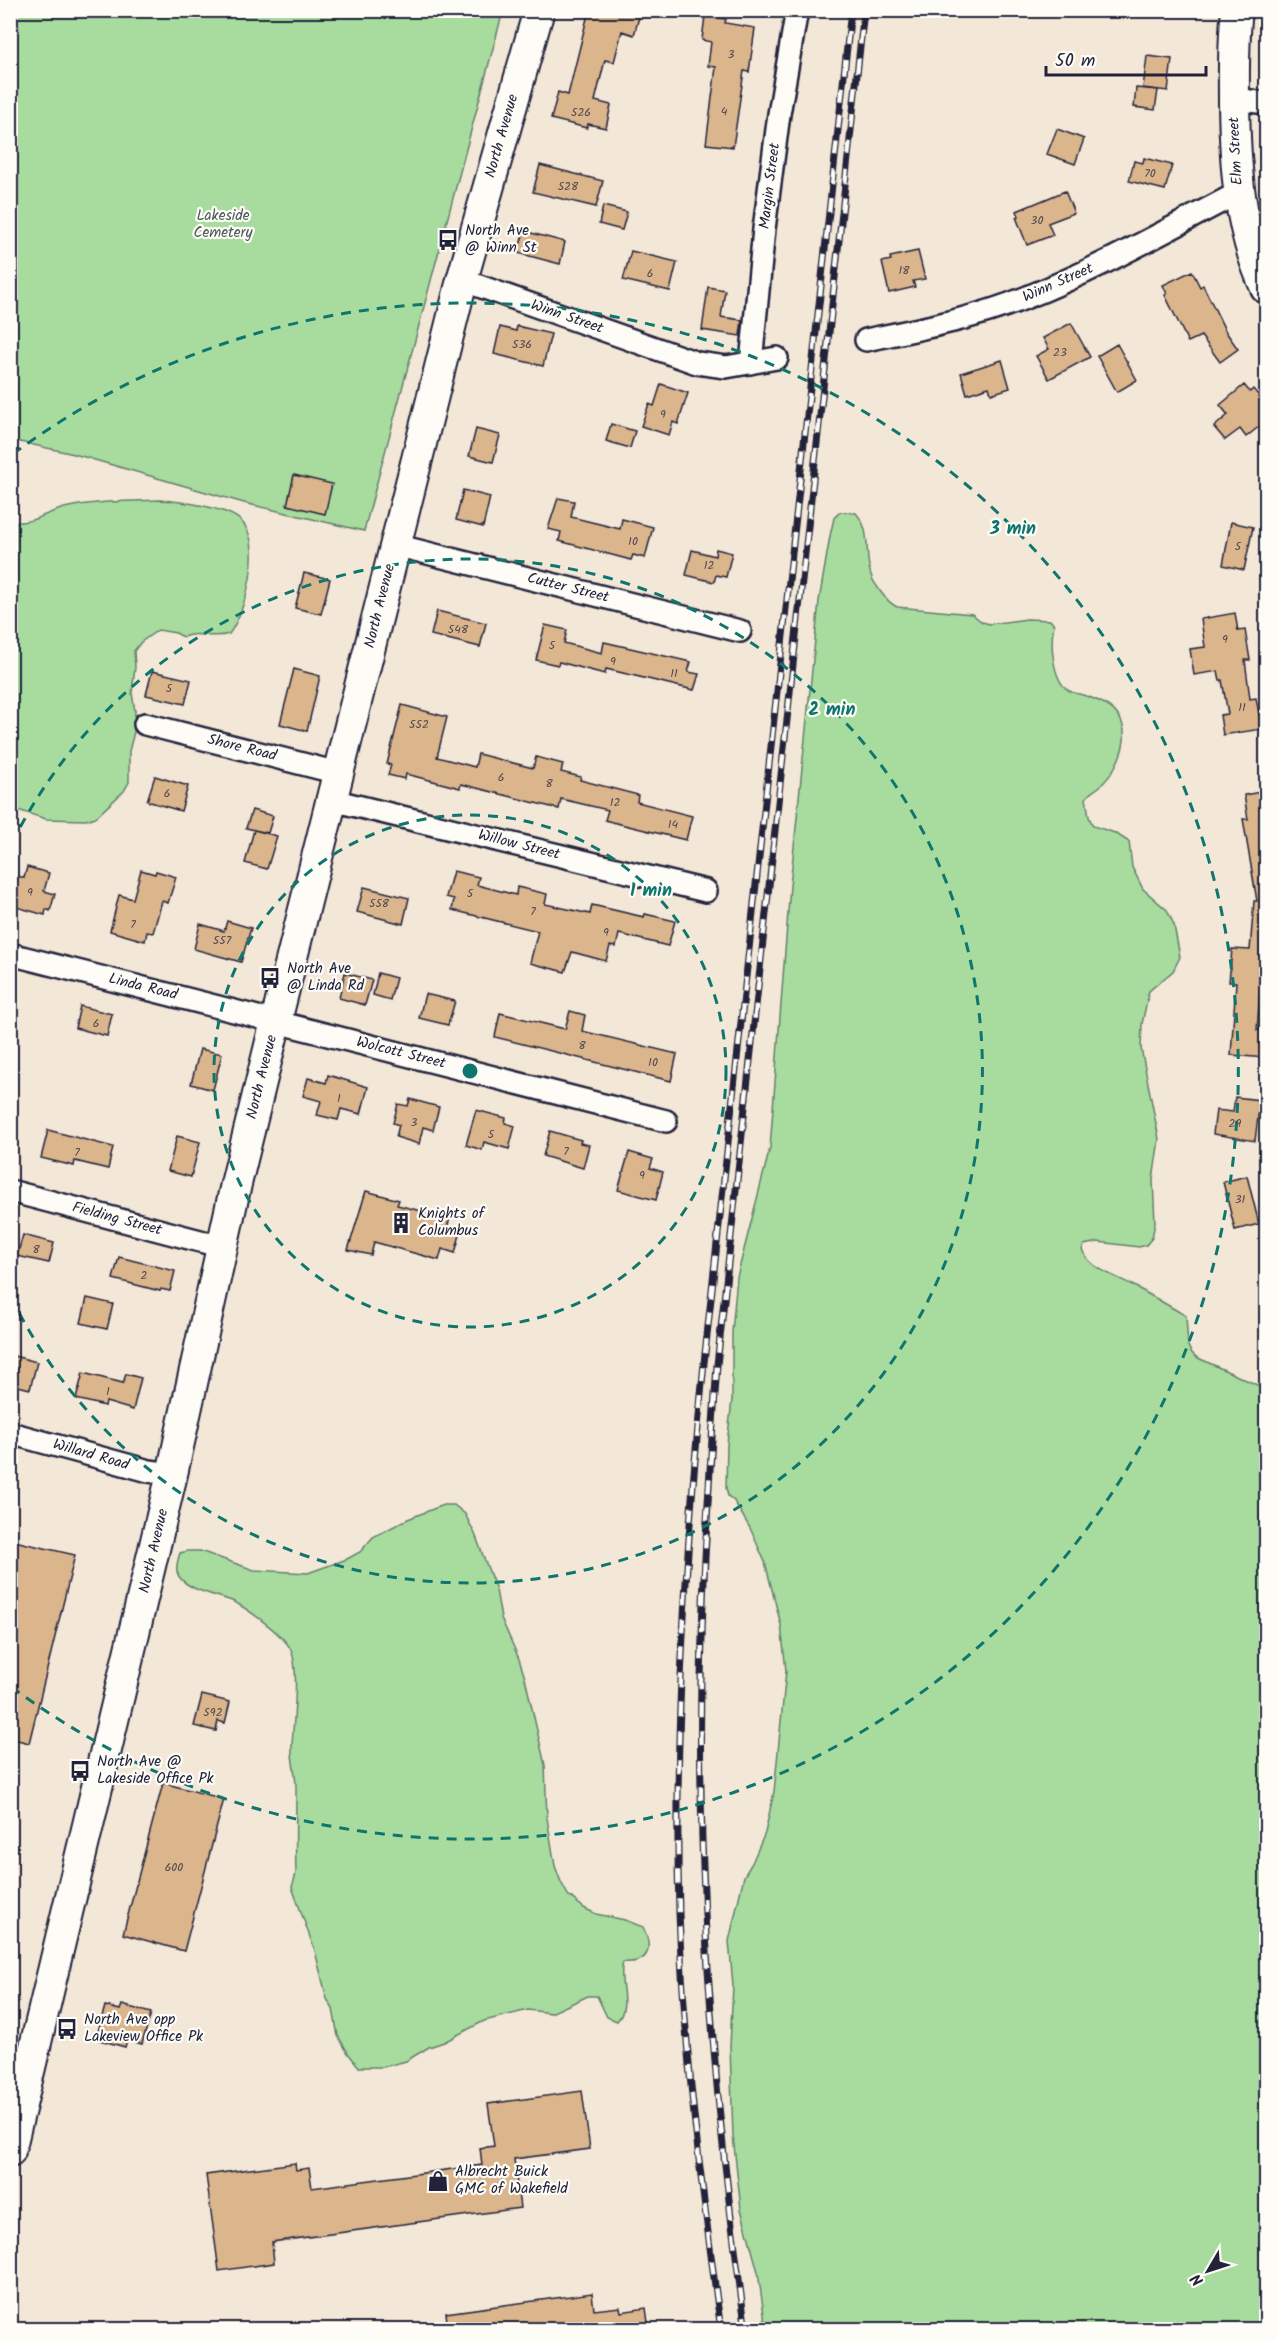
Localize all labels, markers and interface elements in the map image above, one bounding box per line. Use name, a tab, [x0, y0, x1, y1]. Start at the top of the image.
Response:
scale bar	[1046, 39, 1206, 77]
house number: 3	[728, 45, 735, 64]
text: 50 m	[1055, 47, 1095, 76]
street label: North Avenue	[479, 91, 525, 181]
house number: 4	[721, 102, 728, 121]
house number: 526	[571, 103, 591, 122]
street label: Elm Street	[1222, 116, 1250, 186]
street label: Margin Street	[753, 141, 787, 230]
house number: 70	[1144, 164, 1156, 183]
house number: 528	[558, 177, 579, 196]
park label: Lakeside Cemetery	[194, 204, 253, 245]
house number: 30	[1031, 211, 1043, 230]
place label: North Ave @ Winn St	[465, 219, 537, 260]
bus stop icon: North Ave @ Winn St	[436, 228, 460, 252]
street label: Winn Street	[1019, 257, 1097, 309]
house number: 18	[899, 261, 910, 280]
house number: 6	[647, 264, 653, 283]
street label: Winn Street	[527, 293, 607, 341]
house number: 536	[512, 335, 532, 354]
house number: 23	[1053, 343, 1067, 362]
house number: 9	[660, 405, 666, 424]
text: 3 min	[989, 515, 1036, 544]
house number: 10	[628, 532, 638, 551]
house number: 5	[1235, 537, 1243, 556]
house number: 12	[704, 556, 714, 575]
street label: North Avenue	[358, 561, 402, 651]
street label: Cutter Street	[525, 566, 612, 610]
house number: 548	[448, 620, 469, 639]
house number: 9	[1222, 630, 1228, 649]
house number: 5	[549, 636, 557, 655]
house number: 9	[610, 652, 616, 671]
house number: 11	[670, 664, 678, 683]
house number: 5	[166, 679, 174, 698]
text: 2 min	[809, 696, 855, 725]
house number: 11	[1238, 698, 1246, 717]
house number: 552	[409, 715, 429, 734]
street label: Shore Road	[205, 728, 280, 768]
house number: 6	[498, 768, 504, 787]
house number: 8	[545, 774, 553, 793]
house number: 6	[164, 784, 170, 803]
house number: 12	[610, 793, 620, 812]
house number: 14	[668, 815, 679, 834]
street label: Willow Street	[476, 823, 563, 867]
text: 1 min	[630, 877, 672, 906]
house number: 9	[27, 883, 33, 902]
house number: 5	[467, 884, 475, 903]
house number: 558	[369, 894, 390, 913]
house number: 7	[530, 902, 536, 921]
house number: 7	[130, 915, 136, 934]
house number: 9	[603, 923, 609, 942]
house number: 557	[213, 931, 232, 950]
place label: North Ave @ Linda Rd	[287, 957, 365, 998]
bus stop icon: North Ave @ Linda Rd	[258, 966, 282, 990]
street label: Linda Road	[106, 967, 181, 1007]
house number: 6	[93, 1014, 99, 1033]
street label: Wolcott Street	[354, 1030, 448, 1076]
street label: North Avenue	[240, 1032, 284, 1122]
house number: 8	[578, 1036, 586, 1055]
house number: 10	[648, 1053, 658, 1072]
centre of rings	[460, 1061, 480, 1081]
house number: 1	[337, 1089, 341, 1108]
house number: 3	[411, 1113, 418, 1132]
house number: 29	[1229, 1114, 1242, 1133]
house number: 5	[488, 1125, 496, 1144]
house number: 7	[563, 1142, 569, 1161]
house number: 7	[74, 1143, 80, 1162]
house number: 9	[639, 1166, 645, 1185]
house number: 31	[1235, 1190, 1246, 1209]
street label: Fielding Street	[69, 1195, 165, 1243]
place label: Knights of Columbus	[418, 1202, 486, 1243]
building icon: Knights of Columbus	[389, 1211, 413, 1235]
house number: 8	[32, 1240, 40, 1259]
house number: 2	[141, 1266, 148, 1285]
house number: 1	[106, 1382, 110, 1401]
street label: Willard Road	[50, 1433, 132, 1477]
street label: North Avenue	[133, 1506, 175, 1596]
house number: 592	[203, 1703, 223, 1722]
place label: North Ave @ Lakeside Office Pk	[97, 1750, 215, 1791]
bus stop icon: North Ave @ Lakeside Office Pk	[68, 1759, 92, 1783]
house number: 600	[165, 1858, 183, 1877]
place label: North Ave opp Lakeview Office Pk	[84, 2008, 204, 2049]
bus stop icon: North Ave opp Lakeview Office Pk	[55, 2017, 79, 2041]
place label: Albrecht Buick GMC of Wakefield	[455, 2160, 568, 2201]
shop icon: Albrecht Buick GMC of Wakefield	[426, 2169, 450, 2193]
north arrow	[1178, 2241, 1238, 2301]
text: N	[1185, 2268, 1210, 2291]

